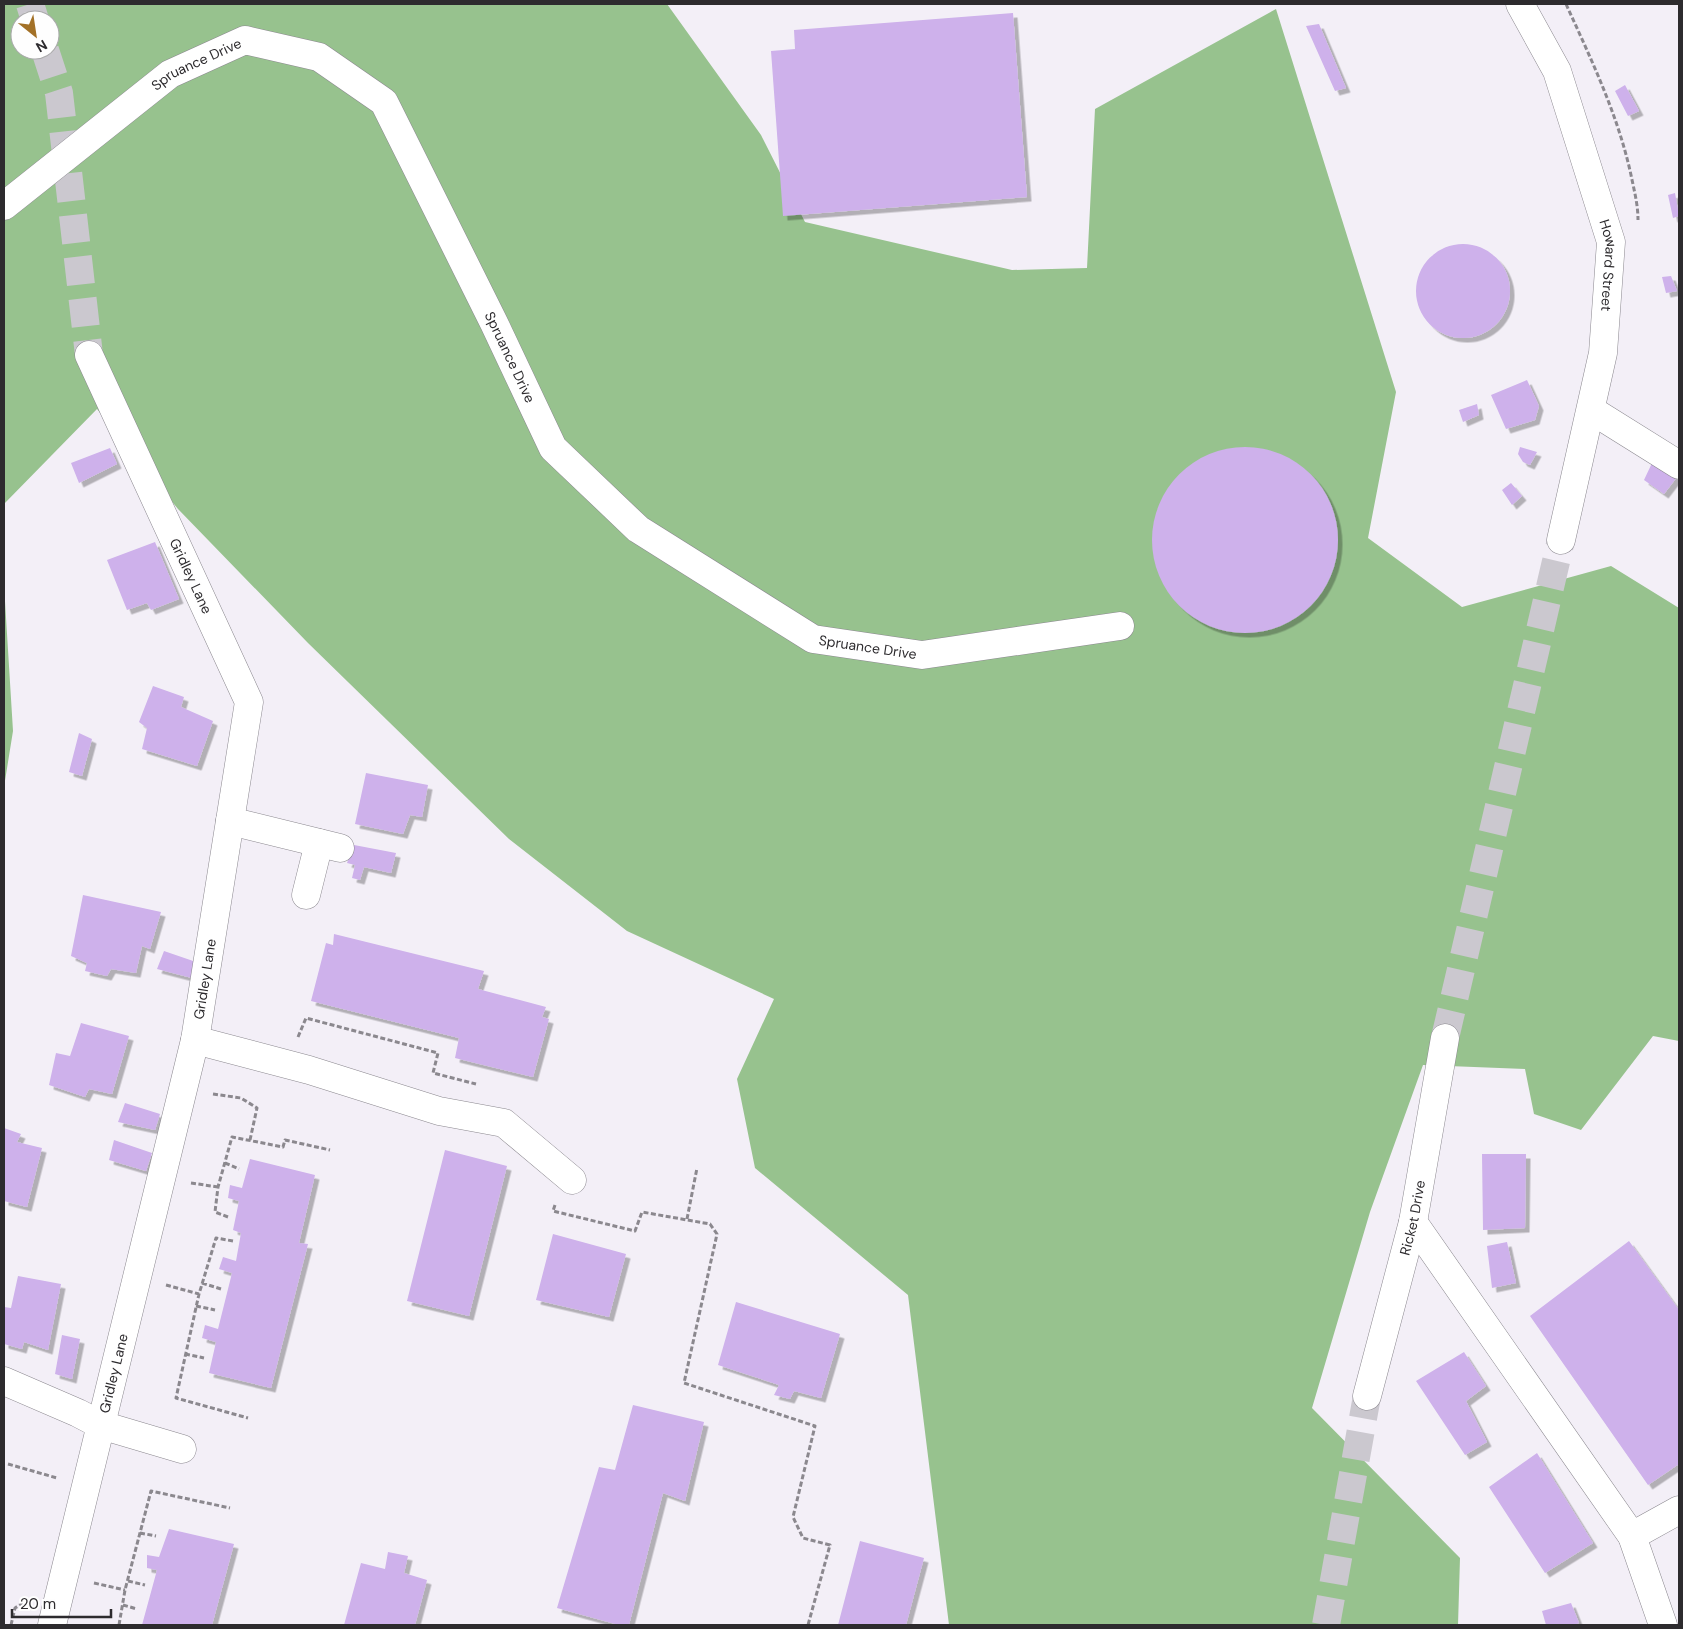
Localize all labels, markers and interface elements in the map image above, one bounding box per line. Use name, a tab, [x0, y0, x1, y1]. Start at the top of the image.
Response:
north arrow	[10, 10, 60, 60]
street label: Spruance Drive	[148, 34, 244, 94]
text: N	[33, 36, 50, 57]
street label: Howard Street	[1595, 217, 1621, 312]
street label: Spruance Drive	[481, 309, 539, 406]
street label: Gridley Lane	[166, 535, 216, 617]
street label: Spruance Drive	[818, 631, 918, 663]
street label: Gridley Lane	[189, 937, 220, 1021]
street label: Ricket Drive	[1396, 1179, 1429, 1257]
street label: Gridley Lane	[95, 1332, 132, 1415]
scale bar	[12, 1586, 111, 1618]
text: 20 m	[20, 1594, 56, 1614]

